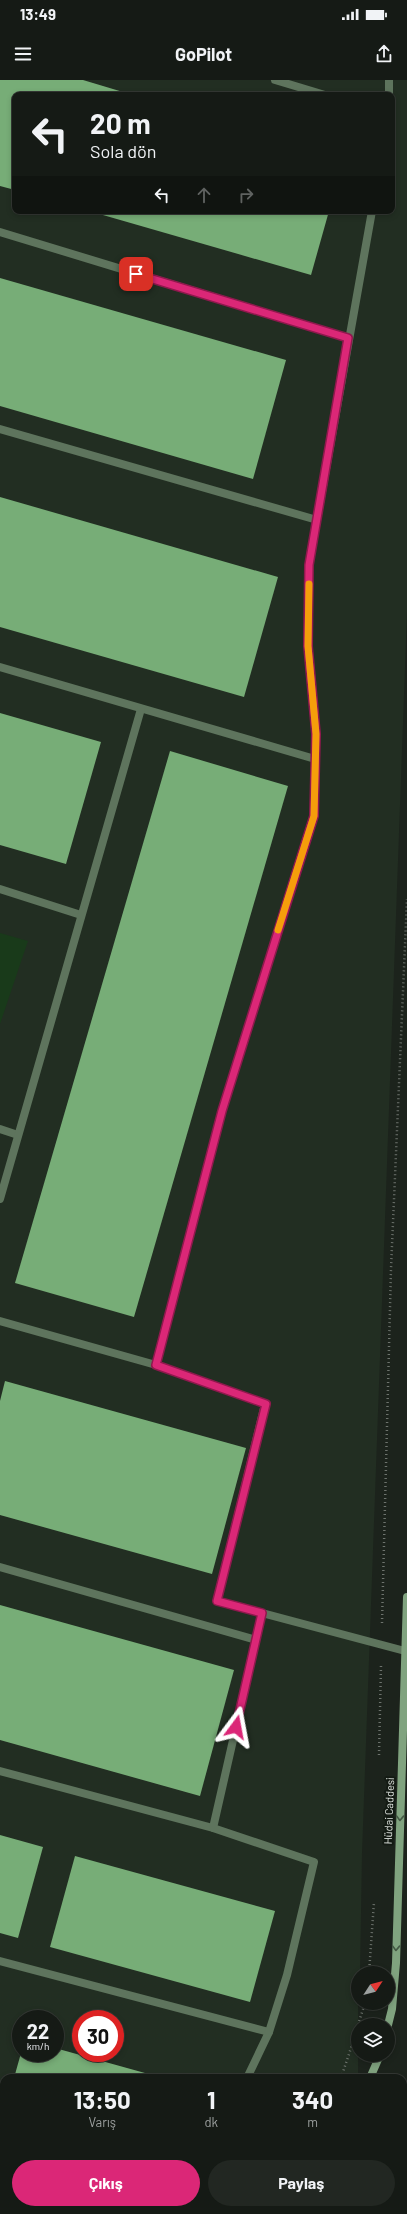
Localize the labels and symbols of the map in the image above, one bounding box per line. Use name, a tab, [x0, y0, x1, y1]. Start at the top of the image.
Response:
pin	[119, 257, 153, 291]
position arrow	[215, 1706, 257, 1748]
street label: Hüdai Caddesi	[381, 1777, 396, 1845]
one-way arrow	[395, 1815, 404, 1821]
one-way arrow	[392, 1945, 400, 1951]
north arrow	[351, 1966, 395, 2010]
speed limit sign: 30	[72, 2010, 124, 2062]

